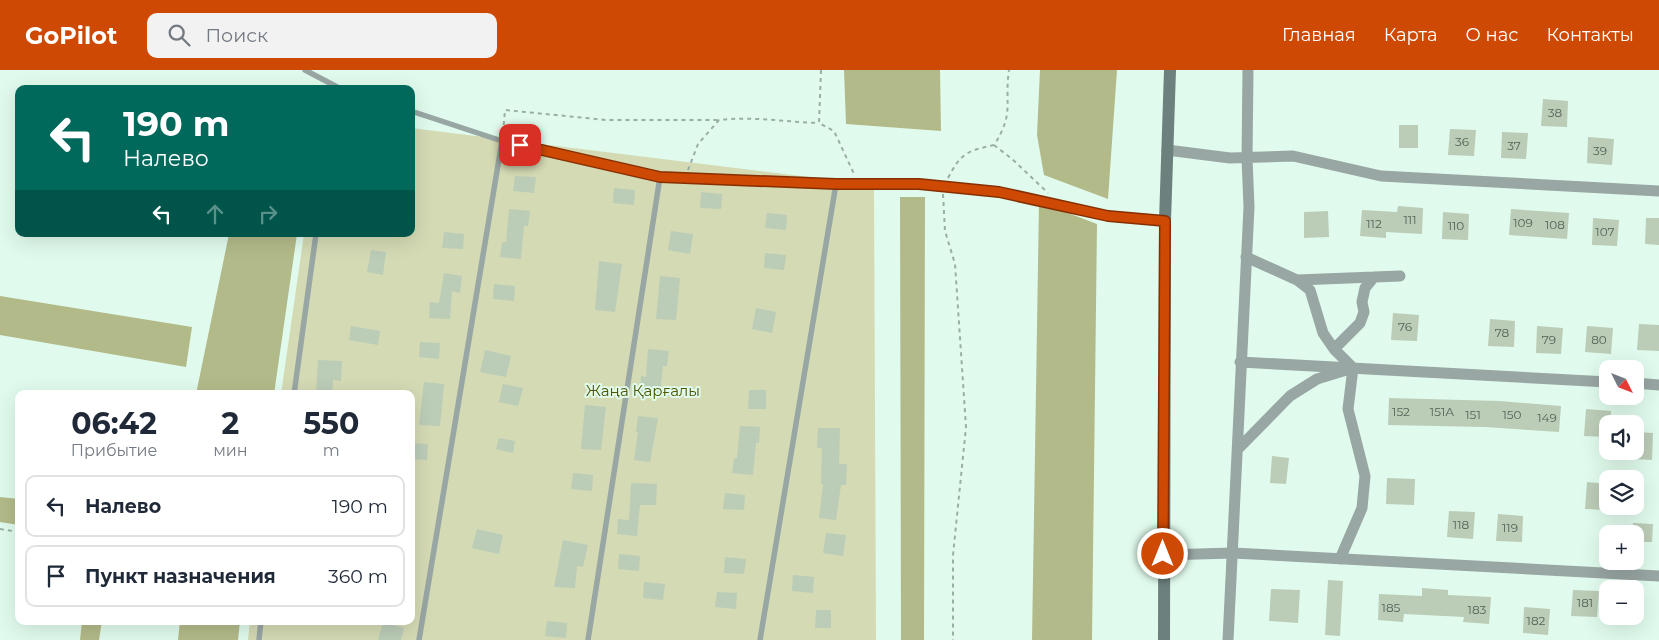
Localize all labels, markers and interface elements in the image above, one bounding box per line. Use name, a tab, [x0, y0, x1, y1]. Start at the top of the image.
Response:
search box	[147, 13, 497, 58]
text: GoPilot	[25, 21, 117, 50]
icon: search	[165, 21, 193, 49]
text: Поиск	[205, 24, 268, 47]
text: Главная	[1282, 24, 1356, 46]
text: Карта	[1384, 24, 1438, 46]
text: О нас	[1466, 24, 1518, 46]
text: Контакты	[1546, 24, 1634, 46]
text: 190 m	[123, 102, 229, 145]
icon: left	[40, 105, 105, 170]
house number: 38	[1548, 105, 1563, 120]
pin	[499, 124, 541, 166]
icon: arrive	[506, 131, 534, 159]
house number: 36	[1455, 134, 1469, 149]
house number: 37	[1507, 138, 1521, 153]
house number: 39	[1593, 143, 1607, 158]
text: Налево	[123, 145, 209, 172]
icon: left	[148, 200, 176, 228]
icon: ahead	[201, 200, 229, 228]
icon: right	[254, 200, 282, 228]
house number: 111	[1404, 212, 1417, 227]
house number: 109	[1513, 215, 1533, 230]
house number: 112	[1366, 216, 1382, 231]
house number: 108	[1545, 217, 1565, 232]
house number: 110	[1448, 218, 1464, 233]
house number: 107	[1595, 224, 1615, 239]
house number: 76	[1398, 319, 1412, 334]
house number: 78	[1495, 325, 1510, 340]
house number: 79	[1542, 332, 1556, 347]
house number: 80	[1591, 332, 1607, 347]
north arrow	[1599, 360, 1644, 405]
map controls	[1599, 360, 1644, 625]
park label: Жаңа Қарғалы	[586, 381, 700, 400]
house number: 152	[1392, 404, 1410, 419]
house number: 151А	[1430, 404, 1454, 419]
text: 06:42	[71, 405, 157, 442]
text: 2	[222, 405, 239, 442]
text: 550	[303, 405, 359, 442]
house number: 151	[1465, 407, 1481, 422]
house number: 150	[1502, 407, 1522, 422]
house number: 149	[1537, 410, 1557, 425]
button: sound	[1599, 415, 1644, 460]
text: Прибытие	[71, 441, 157, 460]
text: мин	[213, 441, 248, 460]
text: m	[323, 441, 340, 460]
button: layers	[1599, 470, 1644, 515]
icon: left	[42, 492, 70, 520]
text: Налево	[85, 495, 161, 518]
text: 190 m	[332, 495, 388, 518]
house number: 118	[1453, 517, 1470, 532]
house number: 119	[1502, 520, 1518, 535]
button: +	[1599, 525, 1644, 570]
position arrow	[1136, 527, 1188, 579]
icon: arrive	[42, 562, 70, 590]
text: Пункт назначения	[85, 565, 276, 588]
text: 360 m	[328, 565, 388, 588]
button: −	[1599, 580, 1644, 625]
house number: 181	[1577, 595, 1593, 610]
house number: 185	[1382, 600, 1401, 615]
house number: 183	[1468, 602, 1487, 617]
house number: 182	[1527, 613, 1546, 628]

